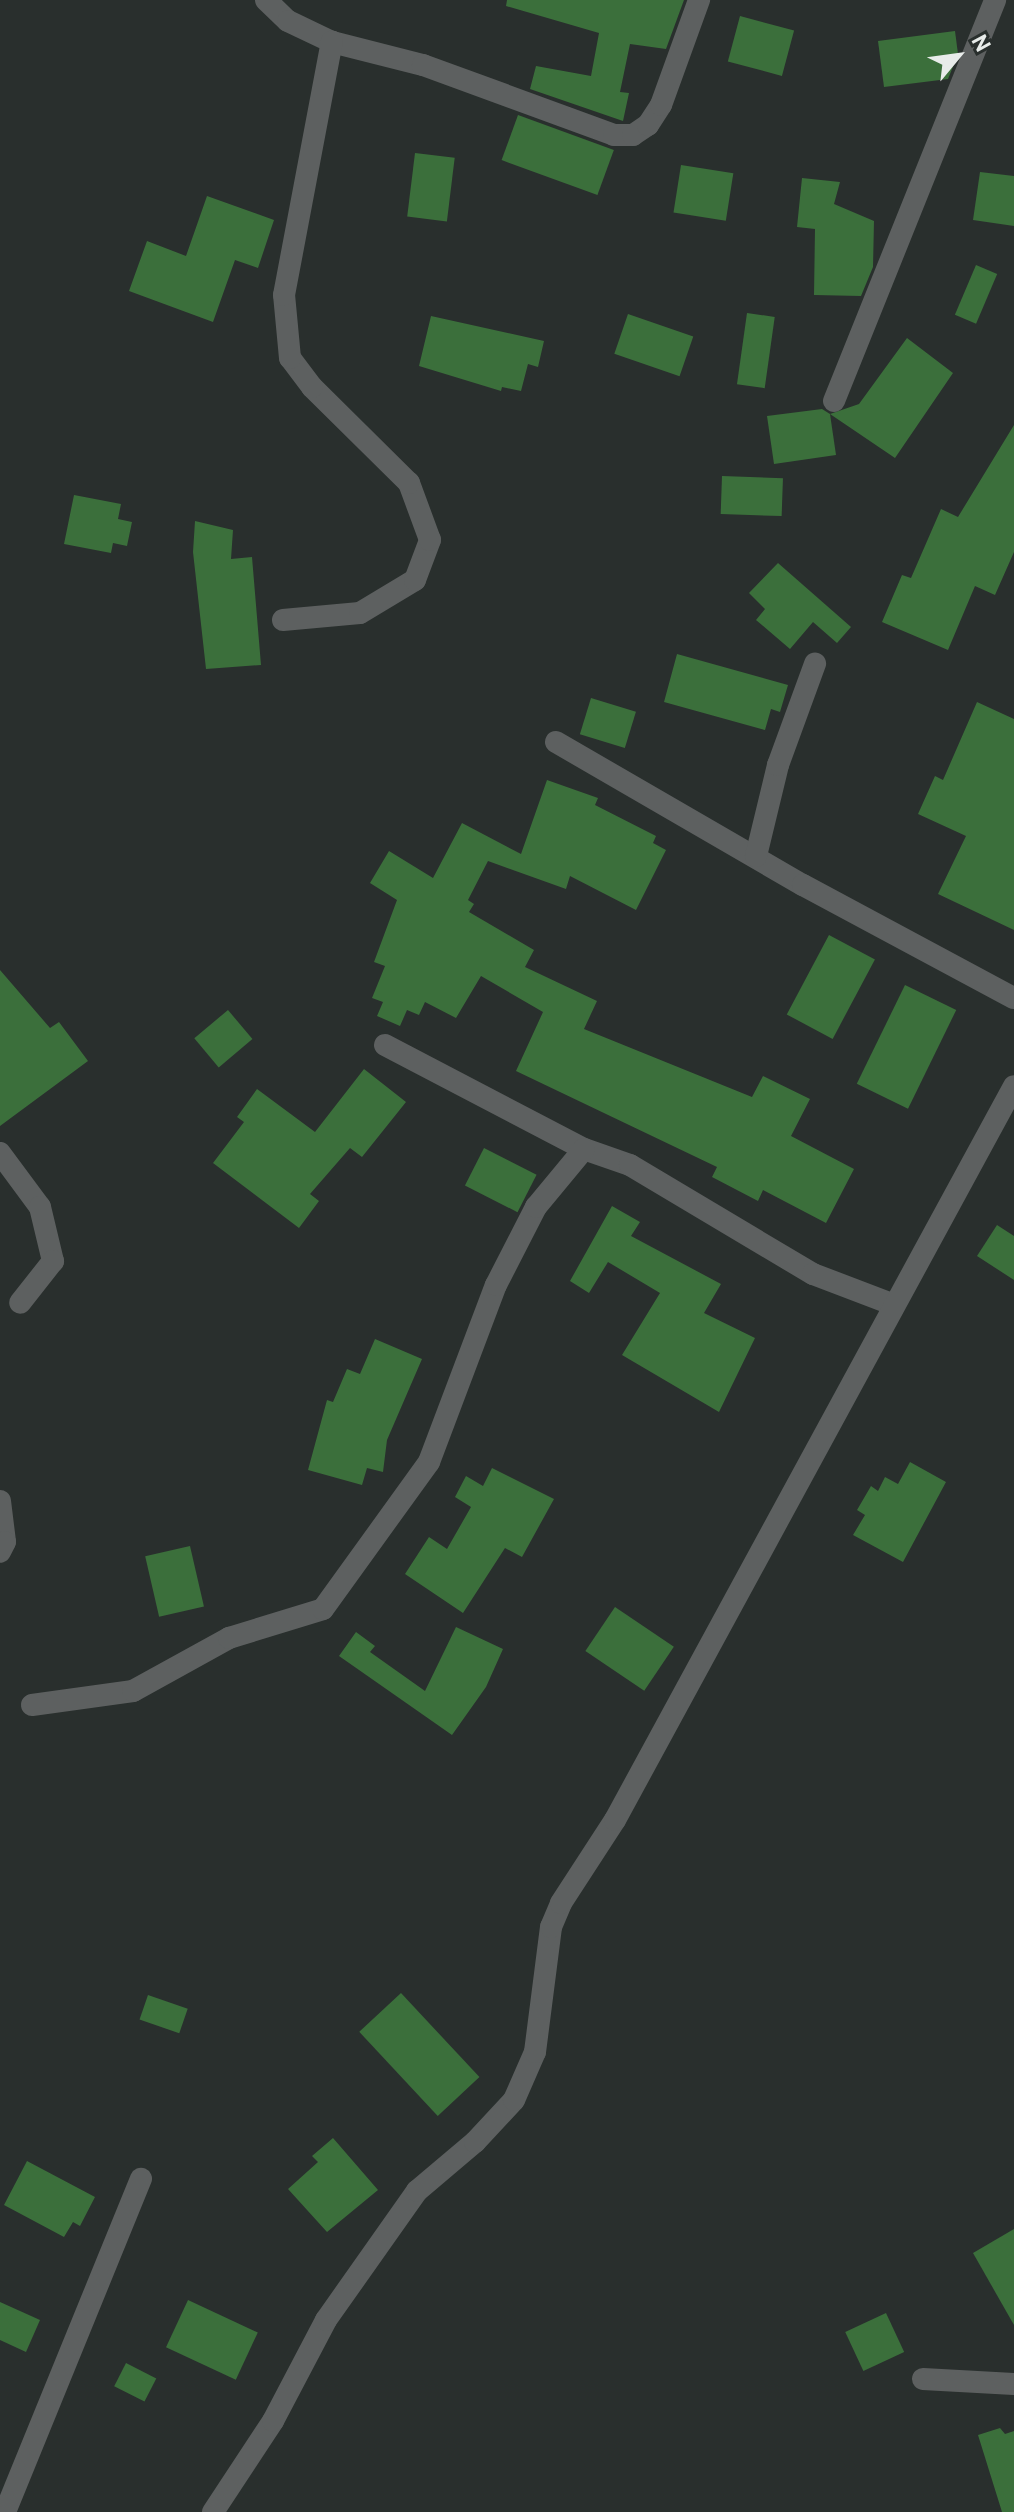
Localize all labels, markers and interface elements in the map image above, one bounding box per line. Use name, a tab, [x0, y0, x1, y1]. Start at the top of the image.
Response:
north arrow	[918, 16, 998, 96]
text: N	[964, 31, 995, 58]

